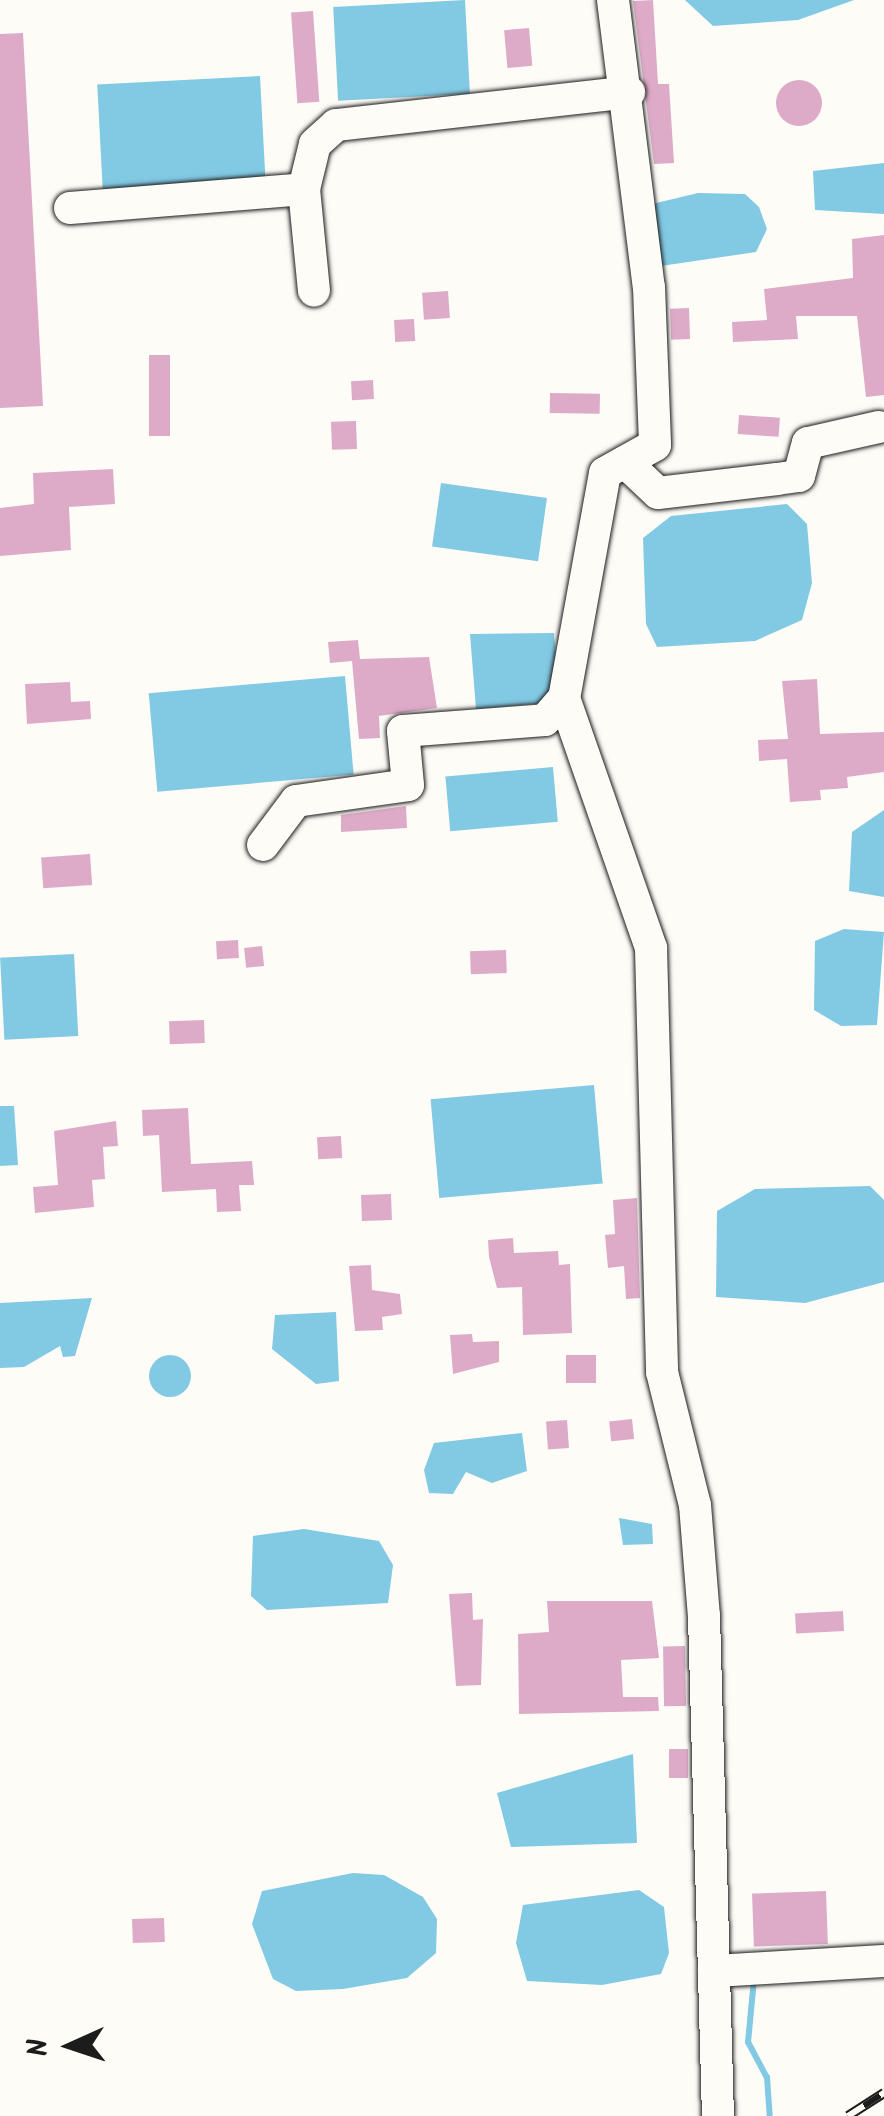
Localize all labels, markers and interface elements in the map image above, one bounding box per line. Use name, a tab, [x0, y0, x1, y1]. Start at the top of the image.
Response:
north arrow	[20, 1996, 120, 2096]
text: N	[17, 2038, 62, 2058]

